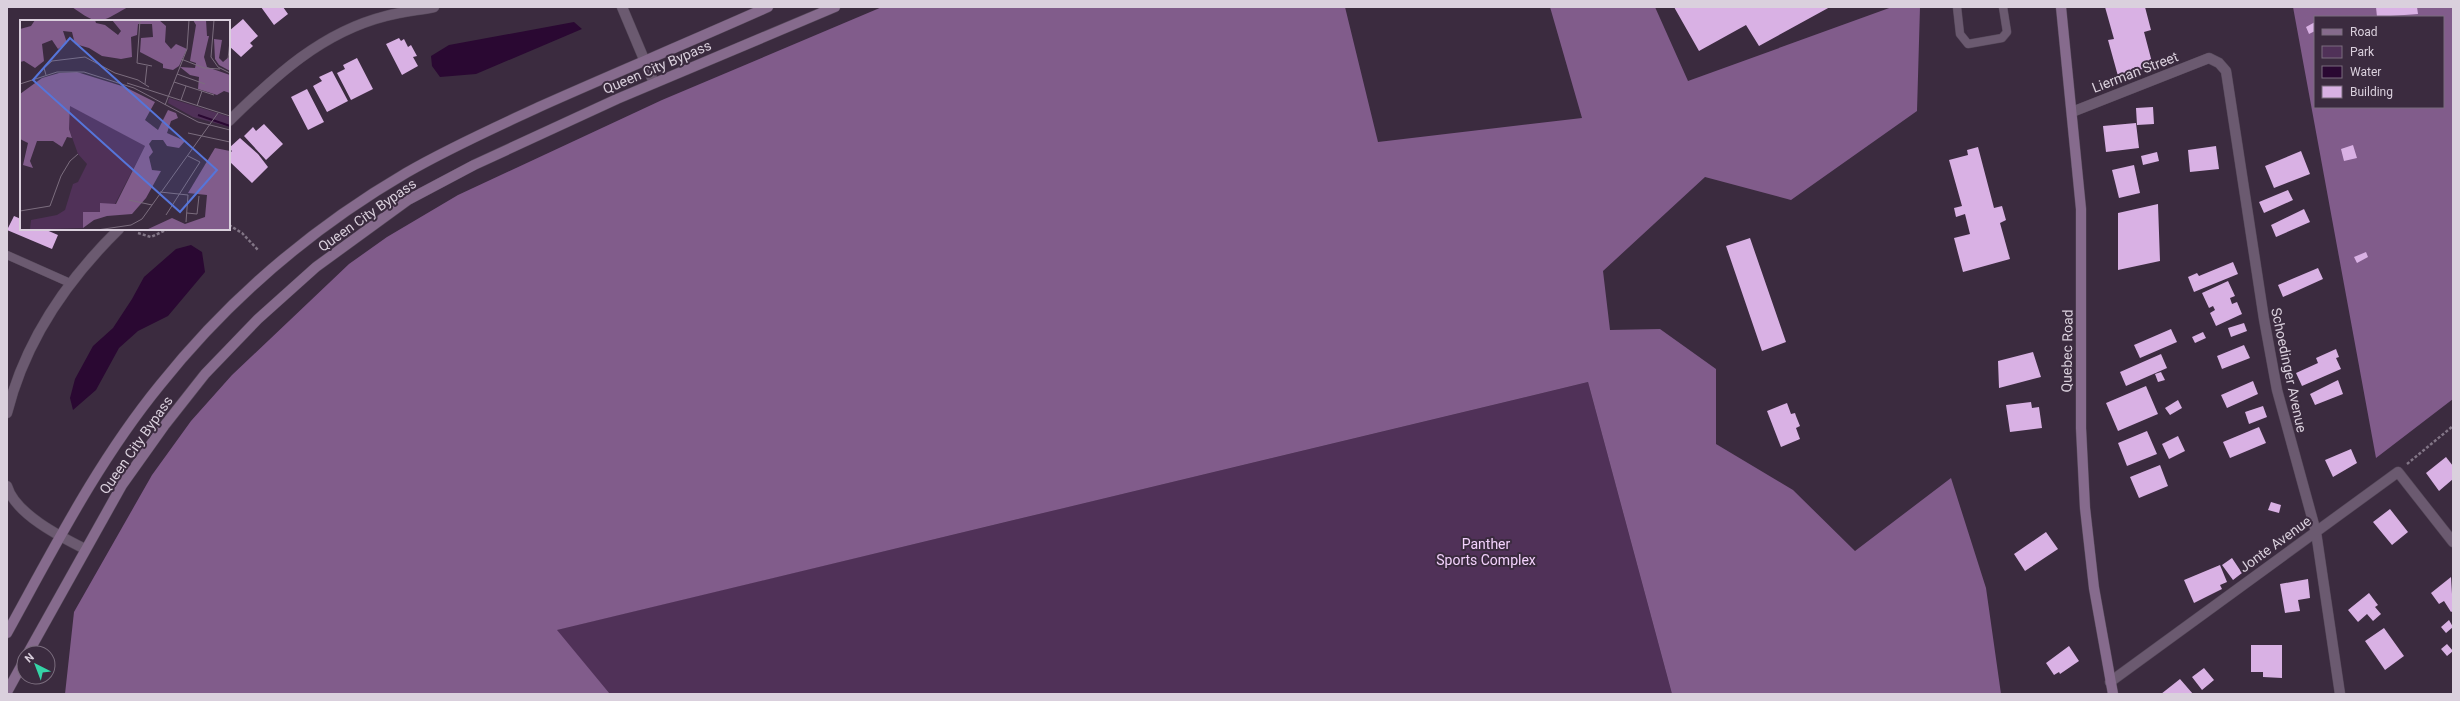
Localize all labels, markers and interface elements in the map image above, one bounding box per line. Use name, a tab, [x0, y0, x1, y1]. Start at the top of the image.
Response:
legend	[2314, 16, 2444, 108]
inset map	[20, 20, 230, 230]
text: Road	[2350, 25, 2378, 39]
street label: Queen City Bypass	[601, 37, 713, 97]
text: Park	[2350, 45, 2375, 59]
street label: Lierman Street	[2090, 48, 2181, 96]
text: Water	[2350, 65, 2381, 79]
text: Building	[2350, 85, 2393, 99]
street label: Queen City Bypass	[315, 175, 419, 255]
street label: Schoedinger Avenue	[2268, 306, 2310, 434]
street label: Quebec Road	[2058, 309, 2076, 393]
street label: Queen City Bypass	[96, 393, 176, 497]
street label: Jonte Avenue	[2236, 513, 2314, 575]
park label: Panther Sports Complex	[1436, 536, 1536, 568]
north arrow	[16, 645, 56, 685]
text: N	[22, 650, 37, 665]

